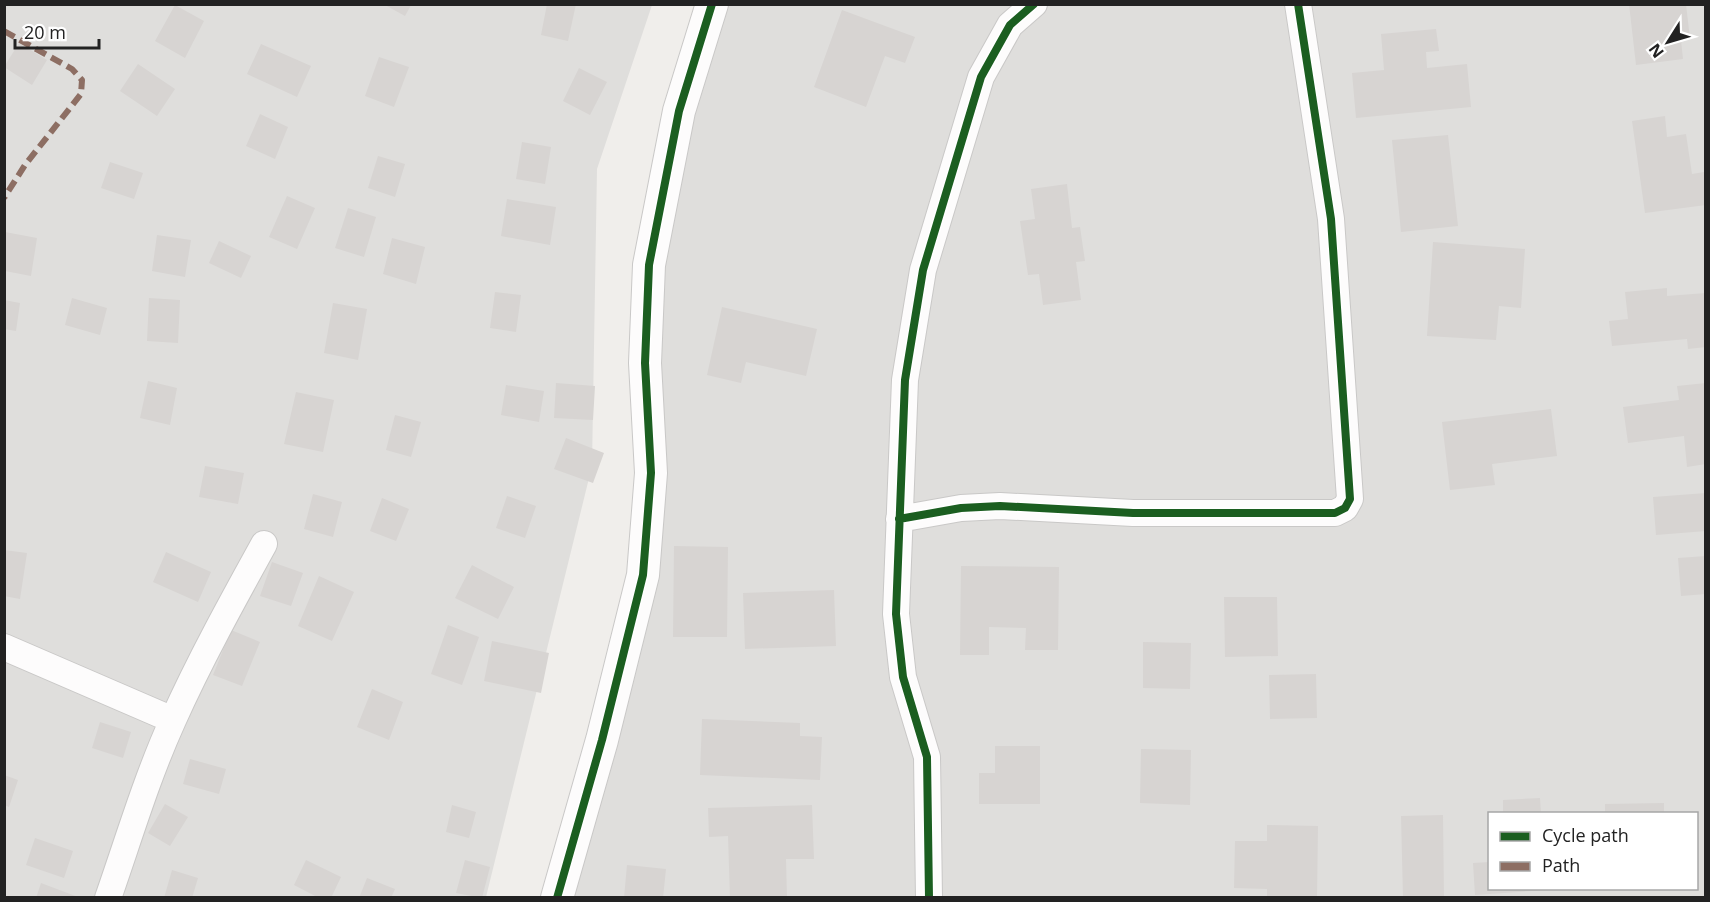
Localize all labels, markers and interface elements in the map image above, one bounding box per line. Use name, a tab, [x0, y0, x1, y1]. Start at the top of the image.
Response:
scale bar	[15, 12, 99, 50]
north arrow	[1638, 12, 1698, 72]
text: 20 m	[24, 20, 66, 44]
text: N	[1643, 39, 1669, 63]
legend	[1488, 812, 1698, 890]
text: Cycle path	[1542, 823, 1629, 847]
text: Path	[1542, 853, 1580, 877]

